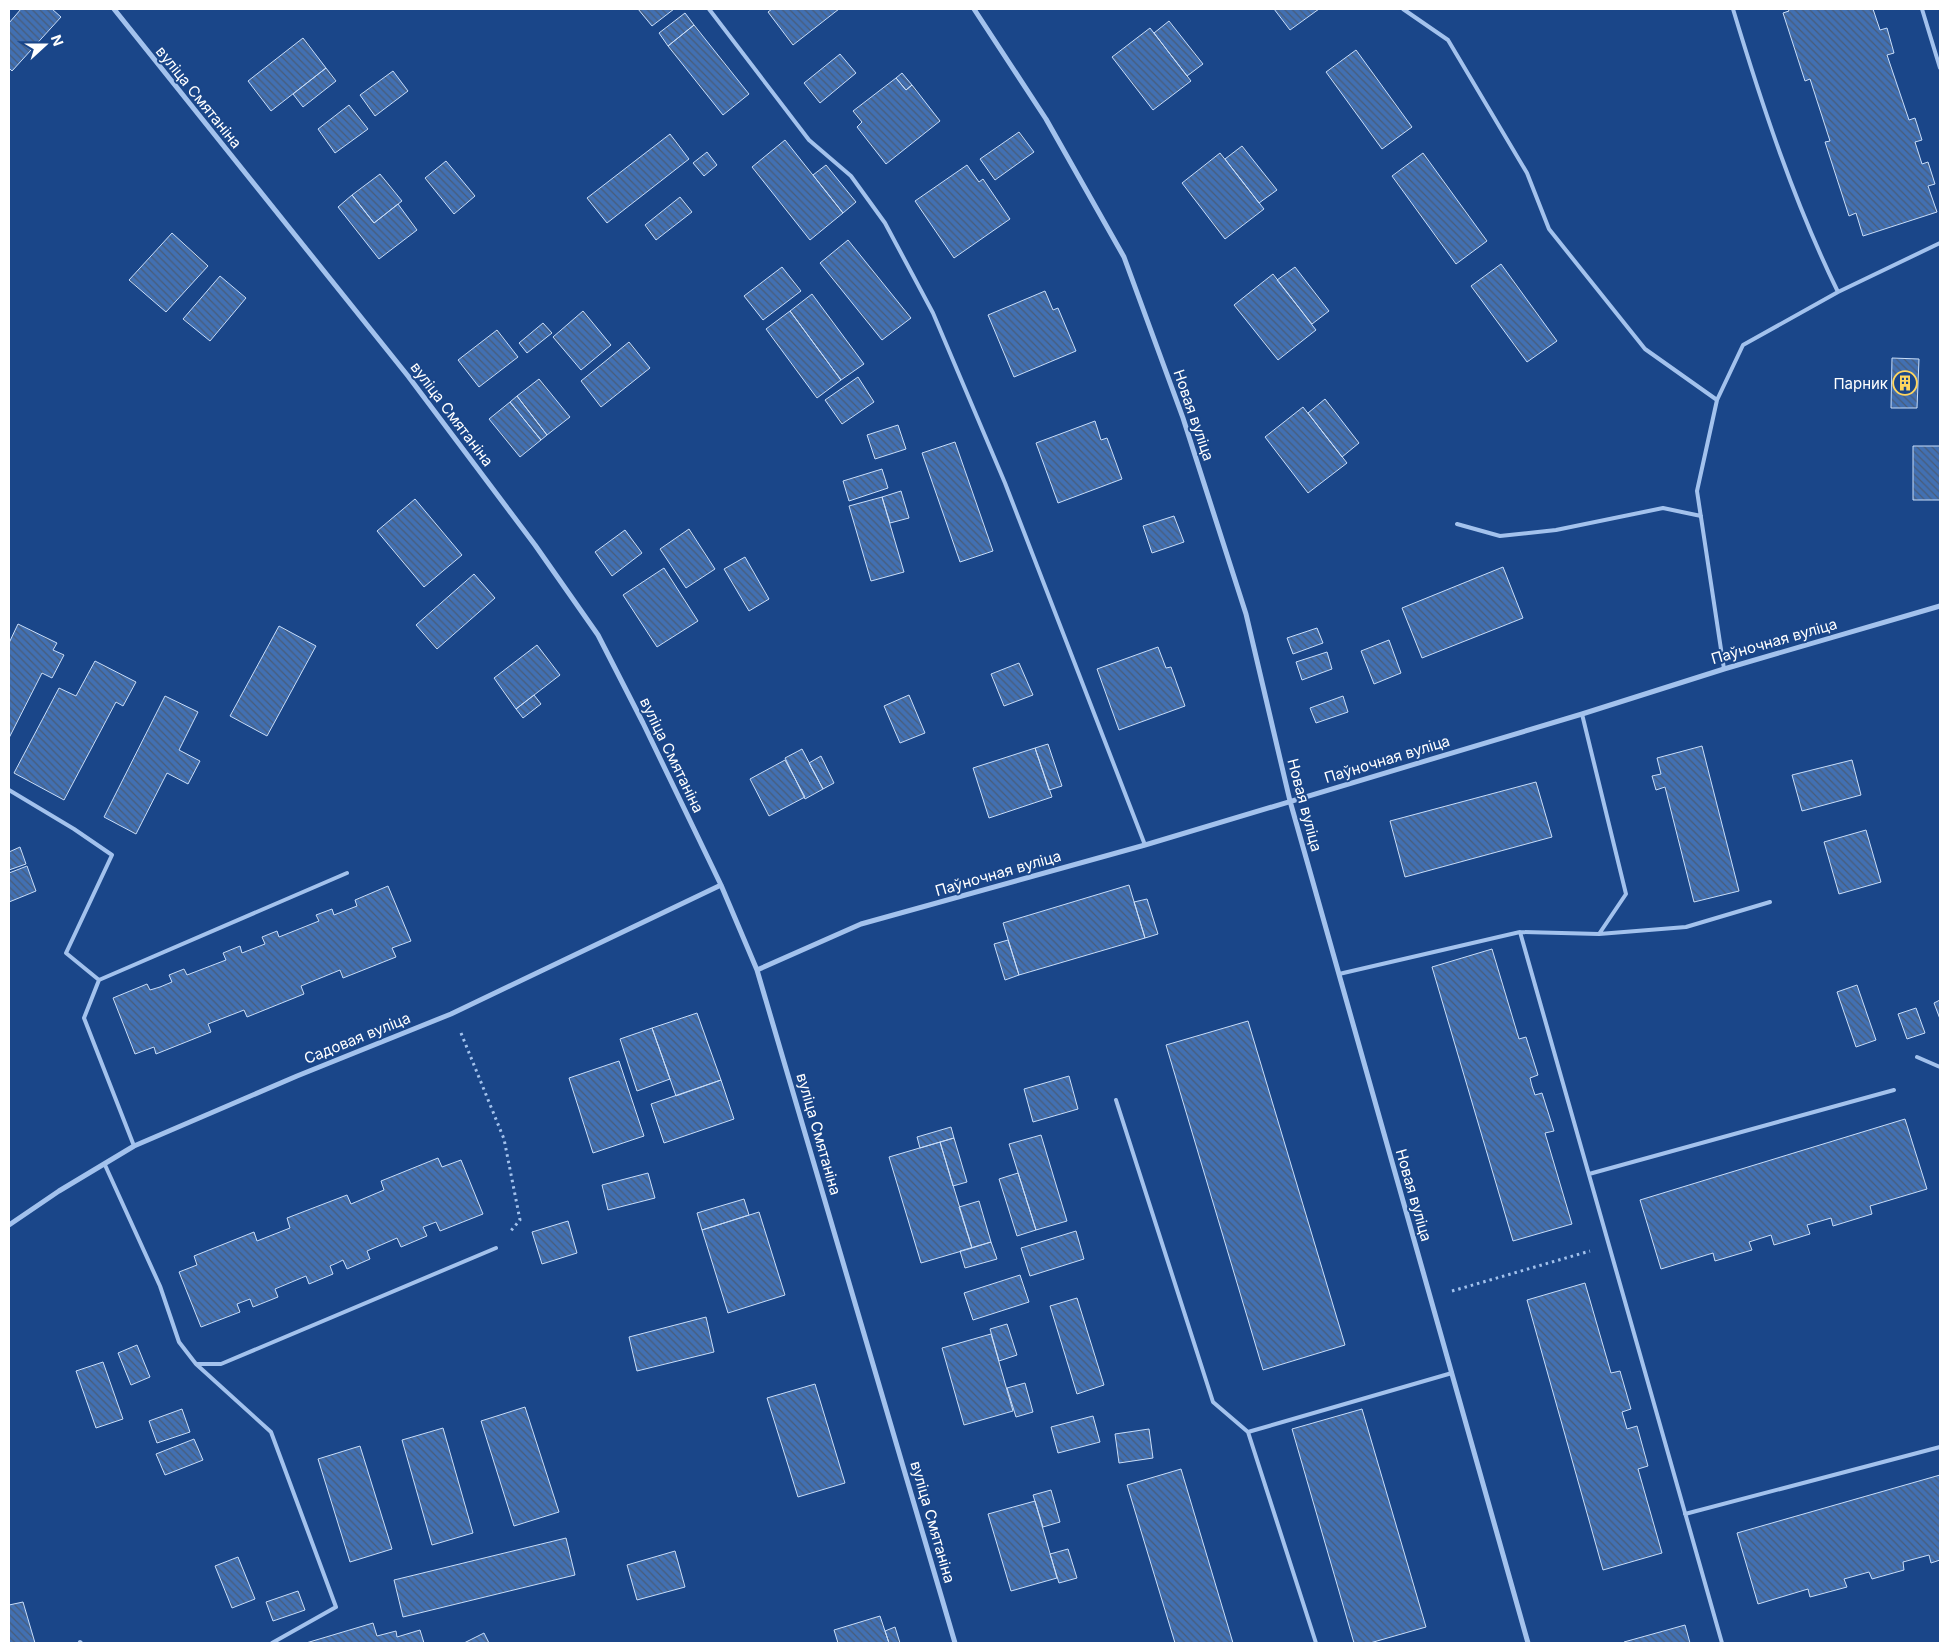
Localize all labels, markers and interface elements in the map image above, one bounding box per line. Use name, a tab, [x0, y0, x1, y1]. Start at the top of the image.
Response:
north arrow	[20, 20, 70, 70]
text: N	[48, 32, 67, 48]
street label: вуліца Смятаніна	[152, 42, 246, 152]
street label: вуліца Смятаніна	[406, 358, 498, 470]
street label: Новая вуліца	[1169, 367, 1219, 463]
building icon: Парник	[1892, 370, 1918, 396]
place label: Парник	[1833, 374, 1888, 393]
street label: Паўночная вуліца	[1709, 614, 1839, 668]
street label: вуліца Смятаніна	[636, 694, 708, 816]
street label: Паўночная вуліца	[1322, 731, 1452, 787]
street label: Новая вуліца	[1283, 756, 1327, 854]
street label: Паўночная вуліца	[933, 846, 1063, 900]
street label: Садовая вуліца	[301, 1008, 413, 1068]
street label: вуліца Смятаніна	[792, 1071, 846, 1197]
street label: Новая вуліца	[1392, 1147, 1436, 1243]
street label: вуліца Смятаніна	[906, 1459, 960, 1585]

